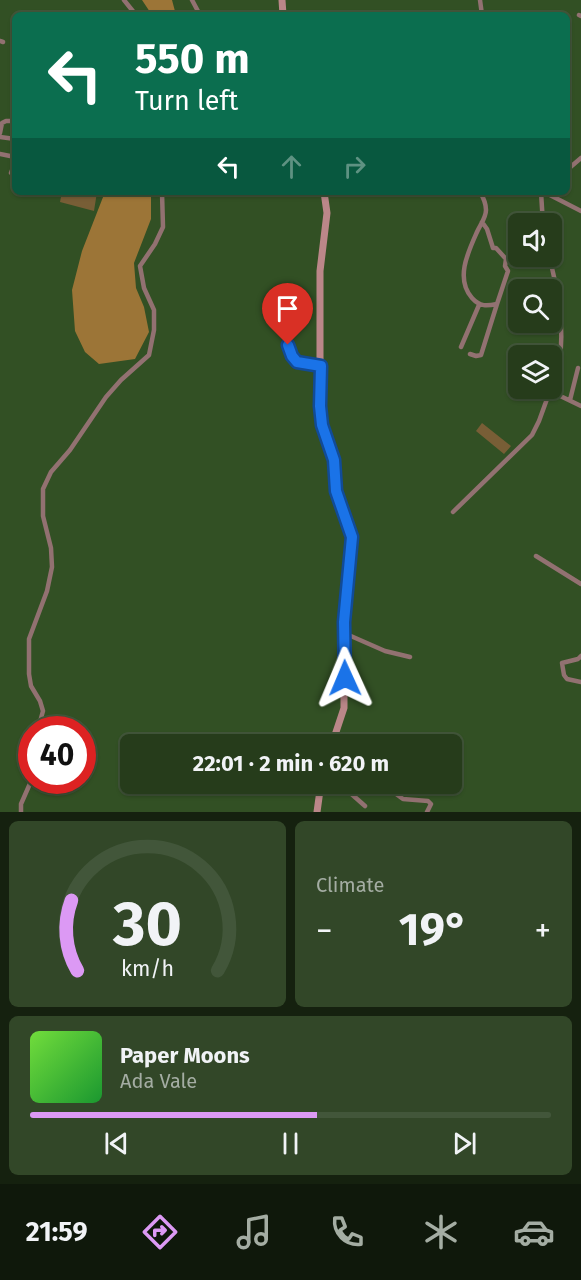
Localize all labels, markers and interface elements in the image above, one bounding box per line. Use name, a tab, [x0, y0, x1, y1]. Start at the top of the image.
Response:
text: 550 m	[135, 34, 250, 84]
icon: left	[36, 36, 114, 114]
text: Turn left	[135, 85, 238, 117]
icon: left	[212, 150, 245, 183]
icon: ahead	[275, 150, 308, 183]
icon: right	[338, 150, 371, 183]
map controls	[508, 213, 562, 399]
button: sound	[508, 213, 562, 267]
button: search	[508, 279, 562, 333]
pin	[262, 283, 313, 345]
icon: arrive	[271, 292, 304, 325]
button: layers	[508, 345, 562, 399]
position arrow	[313, 646, 377, 710]
speed limit sign: 40	[18, 716, 96, 794]
text: 22:01 · 2 min · 620 m	[193, 750, 389, 777]
text: Climate	[316, 873, 384, 897]
text: 30	[112, 887, 182, 962]
text: 19°	[399, 903, 468, 957]
text: −	[316, 911, 333, 951]
text: +	[535, 911, 551, 951]
text: km/h	[121, 956, 174, 982]
text: Paper Moons	[120, 1042, 250, 1069]
text: Ada Vale	[120, 1069, 197, 1093]
icon: previous	[100, 1127, 133, 1160]
icon: pause	[274, 1127, 307, 1160]
icon: next	[448, 1127, 481, 1160]
icon: directions	[139, 1211, 181, 1253]
icon: music	[233, 1211, 275, 1253]
icon: phone	[326, 1211, 368, 1253]
icon: climate	[420, 1211, 462, 1253]
icon: car	[513, 1211, 555, 1253]
text: 21:59	[26, 1216, 88, 1248]

